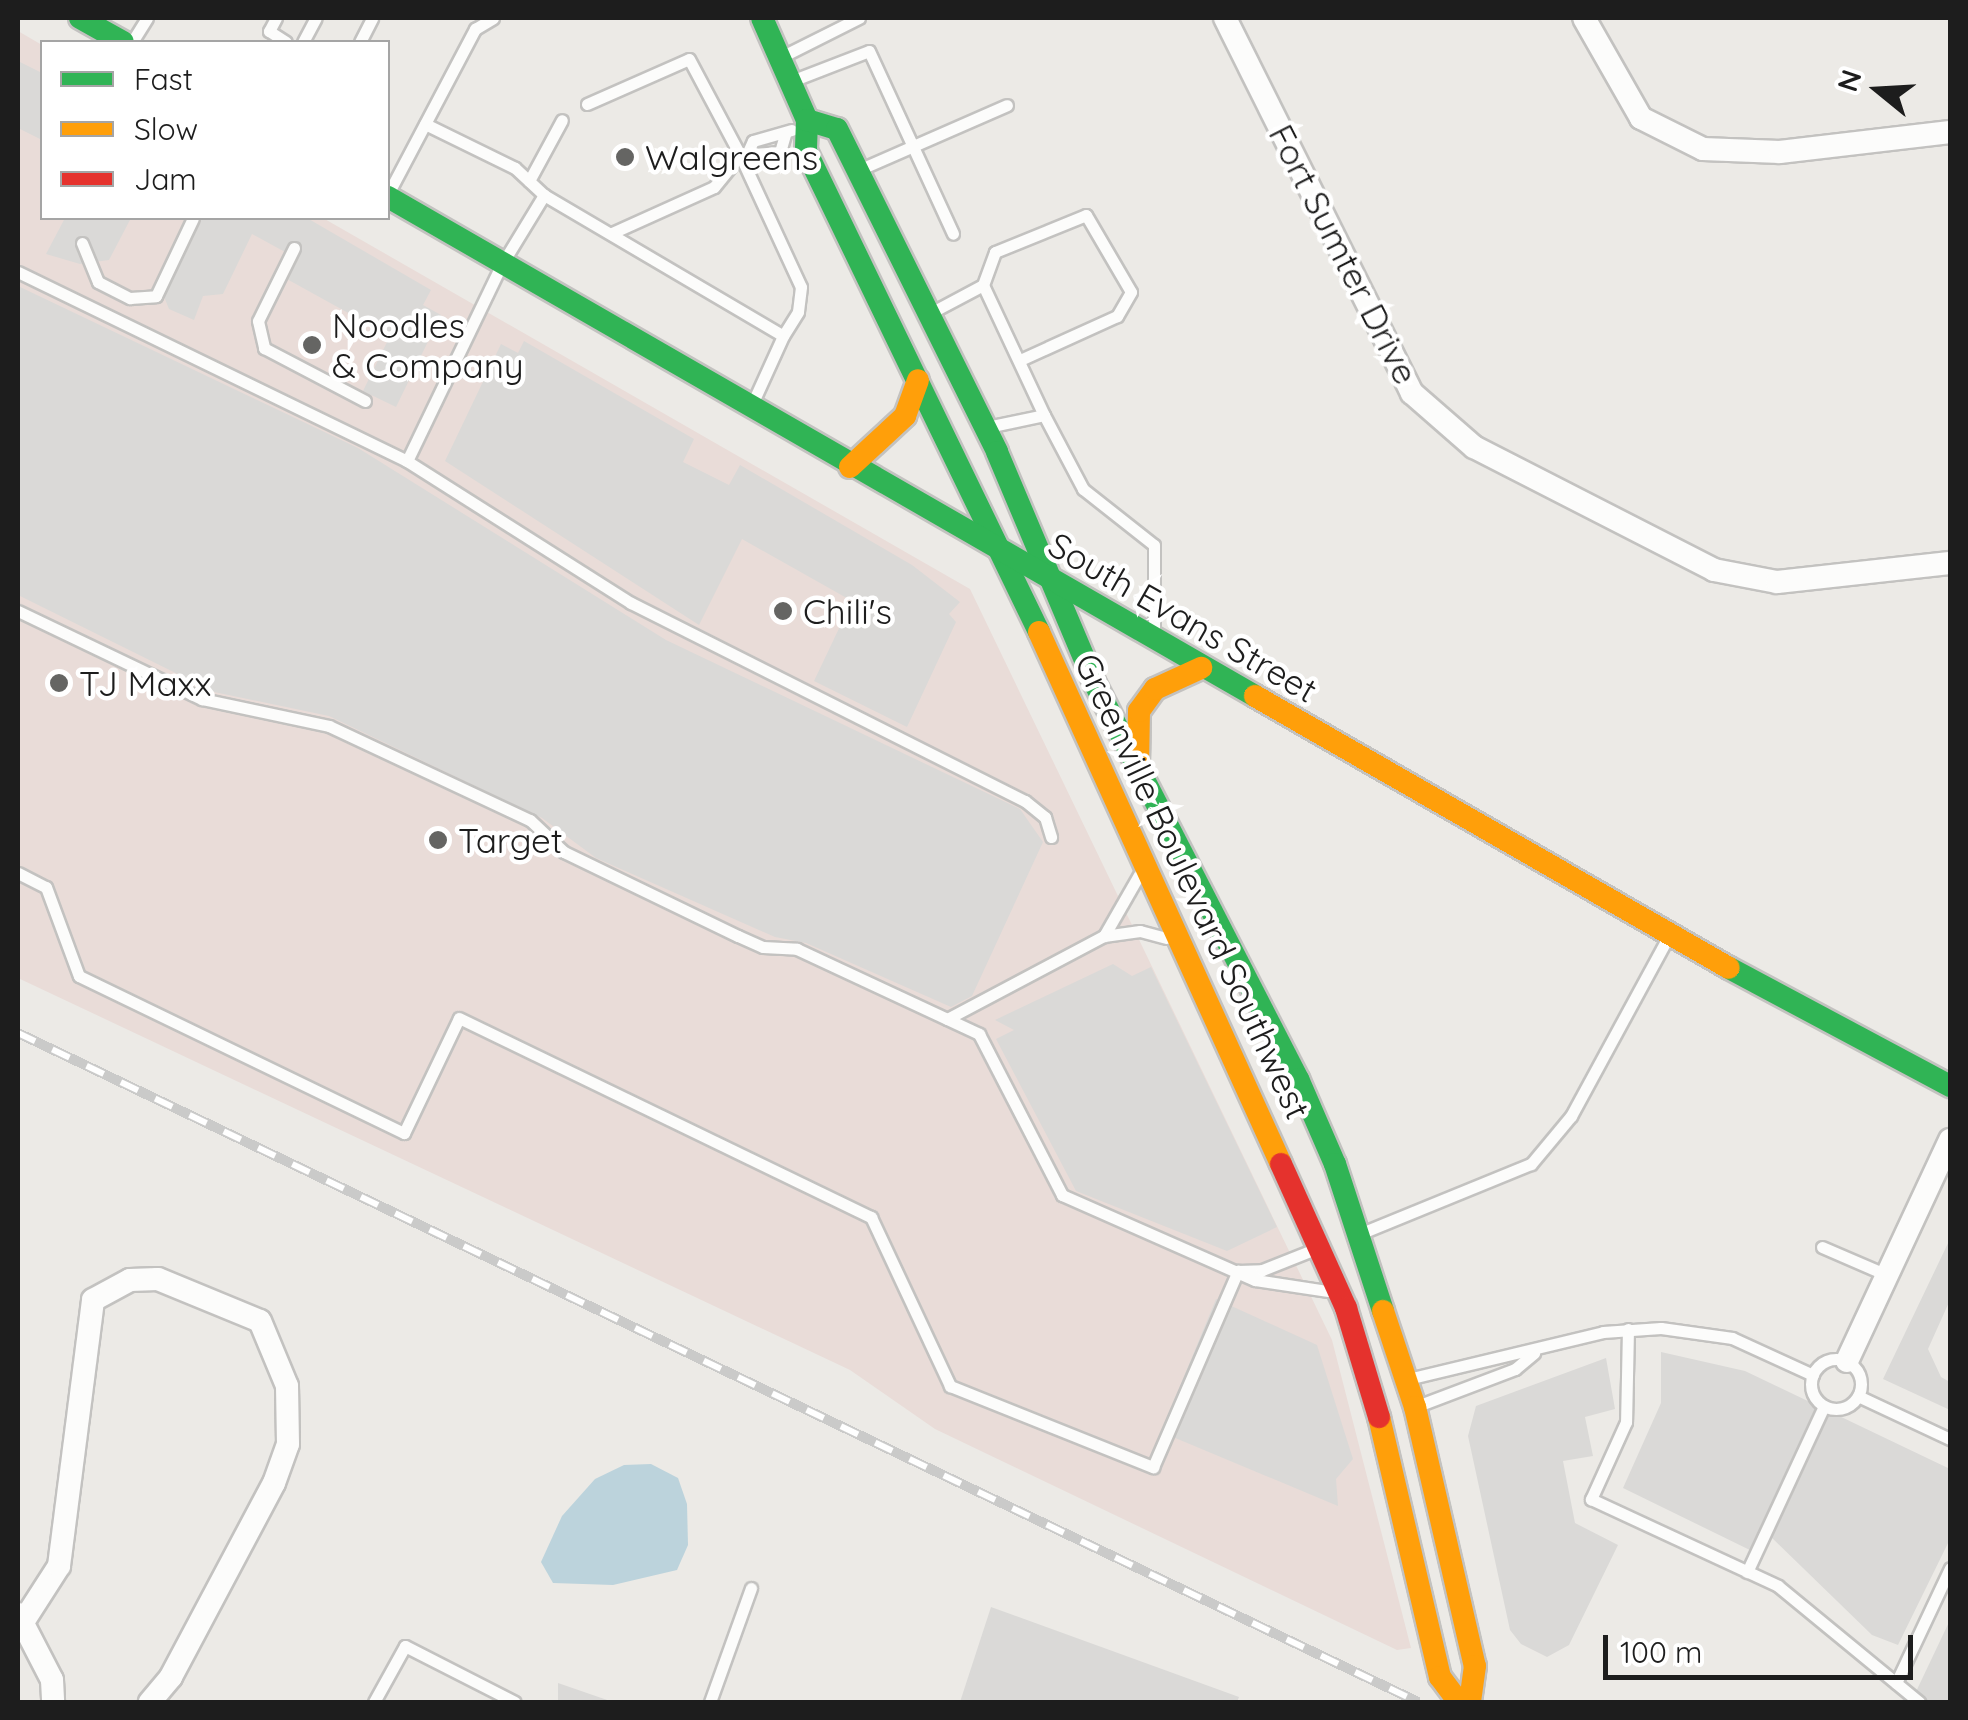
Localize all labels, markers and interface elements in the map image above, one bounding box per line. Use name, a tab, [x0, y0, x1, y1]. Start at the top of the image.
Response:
legend	[40, 40, 390, 220]
north arrow	[1828, 40, 1928, 140]
text: Fast	[134, 60, 193, 98]
text: N	[1829, 65, 1869, 96]
text: Slow	[134, 110, 198, 148]
street label: Fort Sumter Drive	[1260, 117, 1428, 391]
place label: Walgreens	[645, 136, 818, 178]
marker: Walgreens	[614, 146, 636, 168]
text: Jam	[134, 160, 197, 198]
place label: Noodles & Company	[332, 304, 524, 386]
marker: Noodles & Company	[301, 334, 323, 356]
street label: South Evans Street	[1041, 523, 1325, 711]
place label: Chili's	[803, 590, 892, 632]
marker: Chili's	[772, 600, 794, 622]
street label: Greenville Boulevard Southwest	[1066, 647, 1320, 1125]
place label: TJ Maxx	[79, 662, 211, 704]
marker: TJ Maxx	[48, 672, 70, 694]
place label: Target	[458, 819, 563, 861]
marker: Target	[427, 829, 449, 851]
scale bar	[1608, 1615, 1918, 1677]
text: 100 m	[1620, 1633, 1702, 1671]

